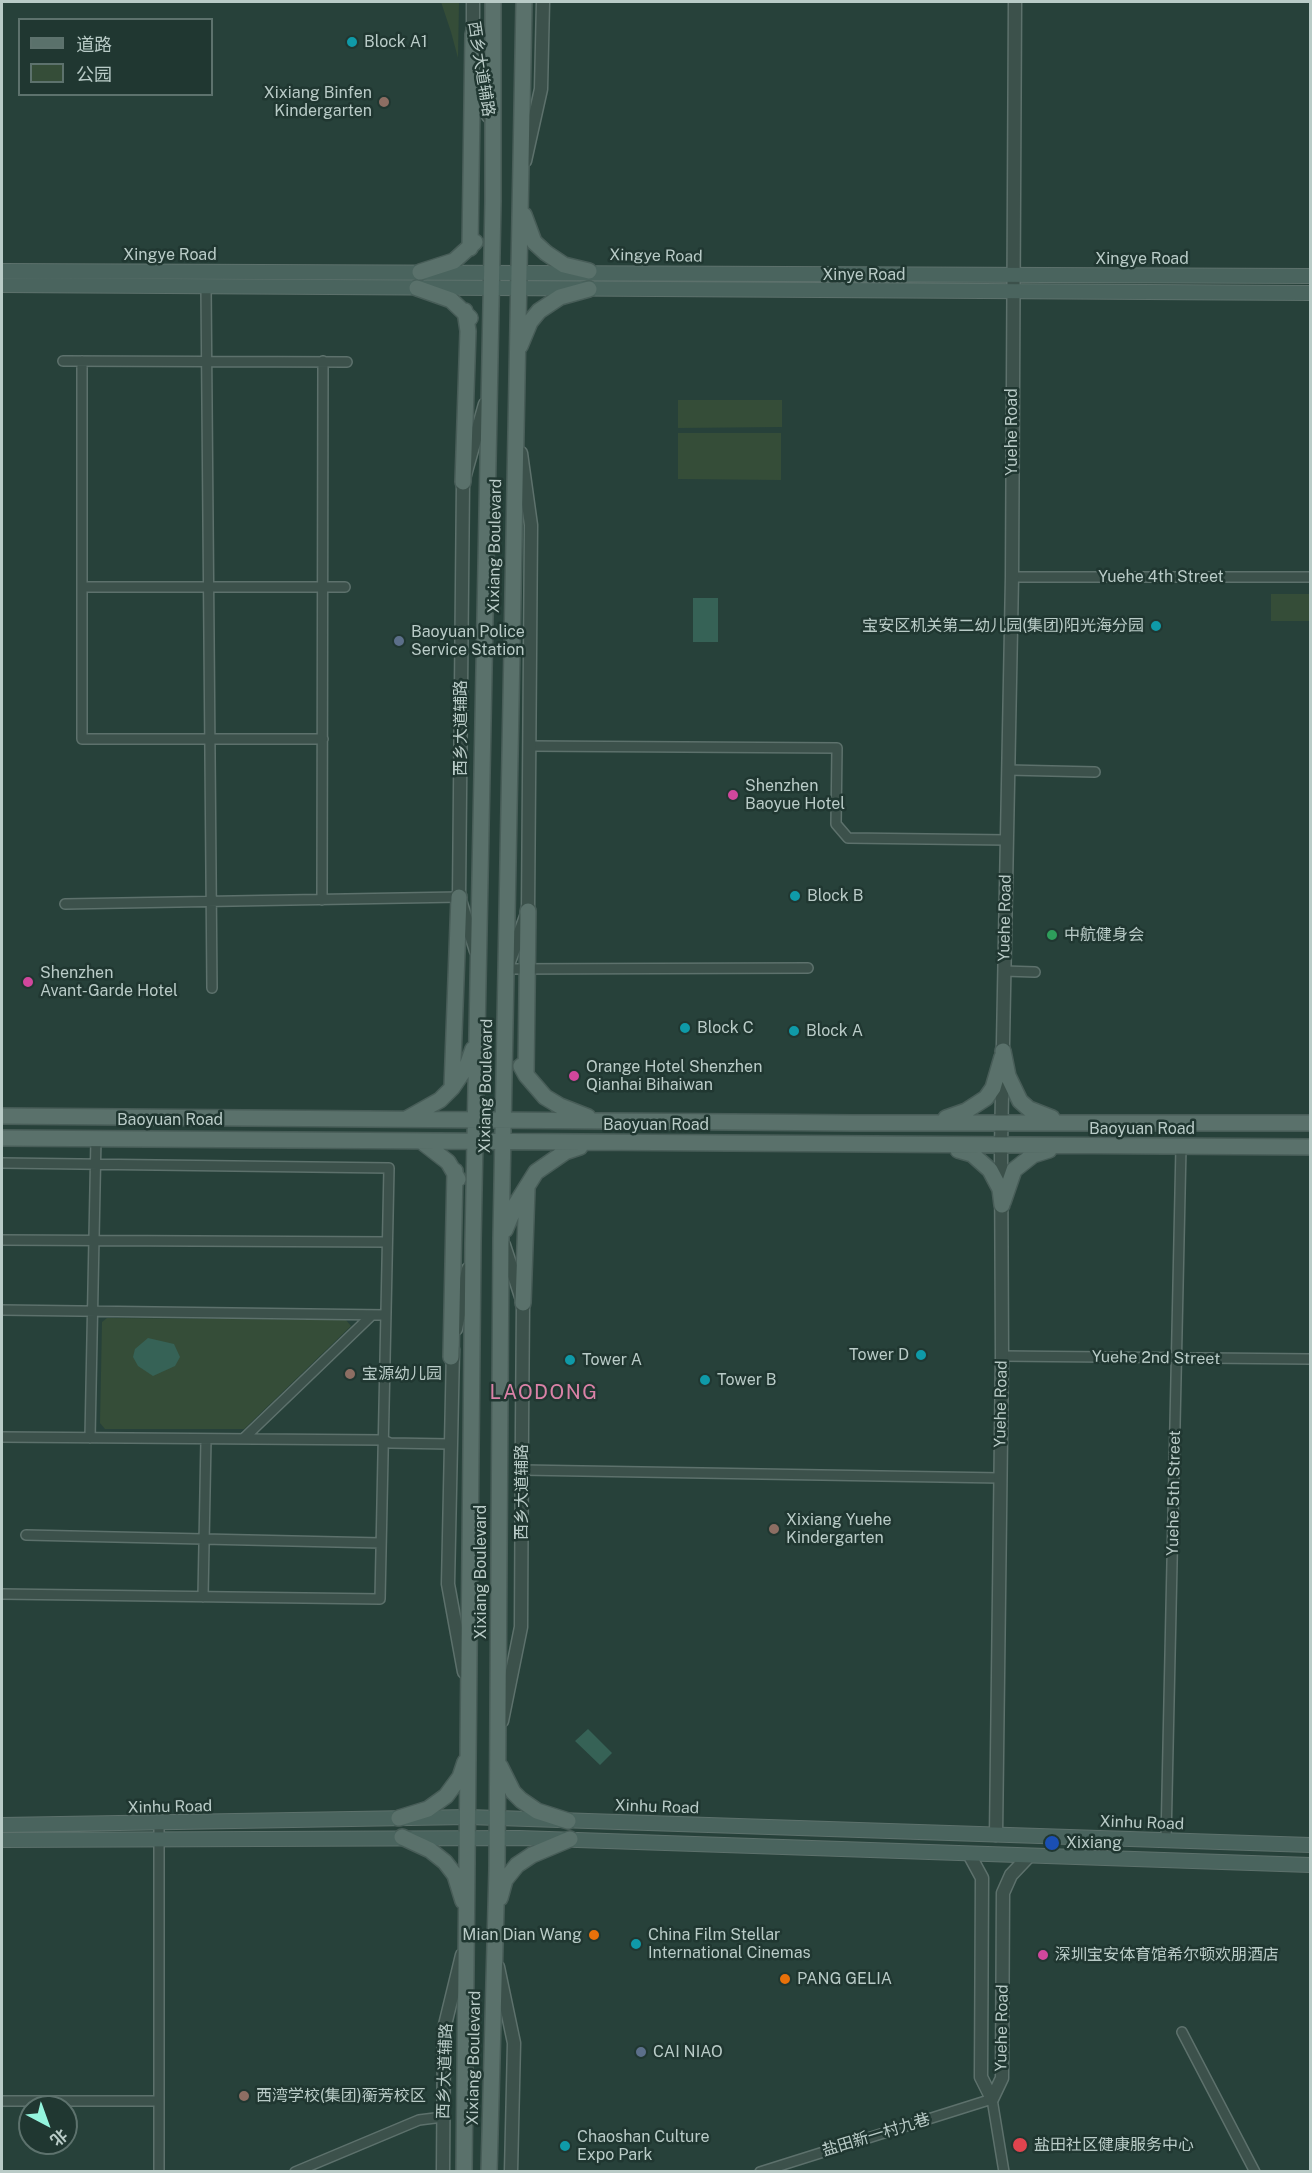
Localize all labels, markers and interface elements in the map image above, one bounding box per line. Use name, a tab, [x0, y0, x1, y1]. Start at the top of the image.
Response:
legend	[18, 18, 213, 96]
street label: 西乡大道辅路	[464, 20, 498, 118]
place label: Block A1	[364, 32, 428, 52]
text: 道路	[76, 34, 112, 55]
marker: Block A1	[345, 35, 359, 49]
text: 公园	[76, 64, 112, 85]
place label: Xixiang Binfen Kindergarten	[264, 83, 372, 121]
marker: Xixiang Binfen Kindergarten	[377, 95, 391, 109]
street label: Xingye Road	[123, 245, 217, 265]
street label: Xingye Road	[609, 246, 703, 266]
street label: Xingye Road	[1095, 249, 1189, 269]
street label: Xinye Road	[822, 265, 906, 285]
street label: Yuehe Road	[1002, 388, 1022, 476]
street label: Xixiang Boulevard	[484, 478, 506, 614]
street label: Yuehe 4th Street	[1098, 567, 1224, 587]
place label: 宝安区机关第二幼儿园(集团)阳光海分园	[862, 616, 1144, 636]
marker: 宝安区机关第二幼儿园(集团)阳光海分园	[1149, 619, 1163, 633]
place label: Baoyuan Police Service Station	[411, 622, 525, 660]
marker: Baoyuan Police Service Station	[392, 634, 406, 648]
street label: 西乡大道辅路	[451, 680, 471, 776]
place label: Shenzhen Baoyue Hotel	[745, 776, 845, 814]
marker: Shenzhen Baoyue Hotel	[726, 788, 740, 802]
street label: Yuehe Road	[995, 874, 1015, 962]
place label: Block B	[807, 886, 863, 906]
marker: Block B	[788, 889, 802, 903]
place label: 中航健身会	[1064, 925, 1144, 945]
marker: 中航健身会	[1045, 928, 1059, 942]
place label: Shenzhen Avant-Garde Hotel	[40, 963, 178, 1001]
marker: Shenzhen Avant-Garde Hotel	[21, 975, 35, 989]
street label: Xixiang Boulevard	[475, 1018, 497, 1154]
place label: Block C	[697, 1018, 754, 1038]
marker: Block C	[678, 1021, 692, 1035]
place label: Block A	[806, 1021, 863, 1041]
marker: Block A	[787, 1024, 801, 1038]
place label: Orange Hotel Shenzhen Qianhai Bihaiwan	[586, 1057, 762, 1095]
marker: Orange Hotel Shenzhen Qianhai Bihaiwan	[567, 1069, 581, 1083]
street label: Baoyuan Road	[117, 1110, 223, 1130]
street label: Baoyuan Road	[603, 1115, 709, 1135]
street label: Baoyuan Road	[1089, 1119, 1195, 1139]
place label: Tower D	[849, 1345, 909, 1365]
street label: Yuehe 2nd Street	[1092, 1347, 1220, 1369]
marker: Tower D	[914, 1348, 928, 1362]
place label: Tower A	[582, 1350, 642, 1370]
marker: Tower A	[563, 1353, 577, 1367]
street label: Yuehe Road	[991, 1360, 1011, 1448]
place label: 宝源幼儿园	[362, 1364, 442, 1384]
marker: 宝源幼儿园	[343, 1367, 357, 1381]
place label: Tower B	[717, 1370, 777, 1390]
marker: Tower B	[698, 1373, 712, 1387]
district label: LAODONG	[490, 1381, 598, 1405]
street label: Yuehe 5th Street	[1163, 1430, 1185, 1556]
street label: 西乡大道辅路	[512, 1444, 532, 1540]
street label: Xixiang Boulevard	[471, 1505, 491, 1639]
place label: Xixiang Yuehe Kindergarten	[786, 1510, 891, 1548]
marker: Xixiang Yuehe Kindergarten	[767, 1522, 781, 1536]
street label: Xinhu Road	[614, 1796, 700, 1818]
street label: Xinhu Road	[128, 1797, 212, 1817]
street label: Xinhu Road	[1099, 1812, 1185, 1834]
place label: Xixiang	[1066, 1833, 1122, 1853]
marker: Xixiang	[1043, 1834, 1061, 1852]
place label: Mian Dian Wang	[462, 1925, 582, 1945]
place label: China Film Stellar International Cinemas	[648, 1925, 811, 1963]
marker: Mian Dian Wang	[587, 1928, 601, 1942]
marker: China Film Stellar International Cinemas	[629, 1937, 643, 1951]
place label: 深圳宝安体育馆希尔顿欢朋酒店	[1055, 1945, 1279, 1965]
marker: 深圳宝安体育馆希尔顿欢朋酒店	[1036, 1948, 1050, 1962]
place label: PANG GELIA	[797, 1969, 892, 1989]
marker: PANG GELIA	[778, 1972, 792, 1986]
street label: Yuehe Road	[992, 1984, 1012, 2072]
street label: Xixiang Boulevard	[463, 1990, 485, 2126]
street label: 西乡大道辅路	[434, 2023, 456, 2119]
place label: CAI NIAO	[653, 2042, 723, 2062]
marker: CAI NIAO	[634, 2045, 648, 2059]
place label: 西湾学校(集团)蘅芳校区	[256, 2086, 426, 2106]
marker: 西湾学校(集团)蘅芳校区	[237, 2089, 251, 2103]
north arrow	[18, 2095, 78, 2155]
street label: 盐田新一村九巷	[820, 2109, 932, 2161]
text: 北	[47, 2125, 71, 2150]
place label: Chaoshan Culture Expo Park	[577, 2127, 710, 2165]
place label: 盐田社区健康服务中心	[1034, 2135, 1194, 2155]
marker: 盐田社区健康服务中心	[1011, 2136, 1029, 2154]
marker: Chaoshan Culture Expo Park	[558, 2139, 572, 2153]

